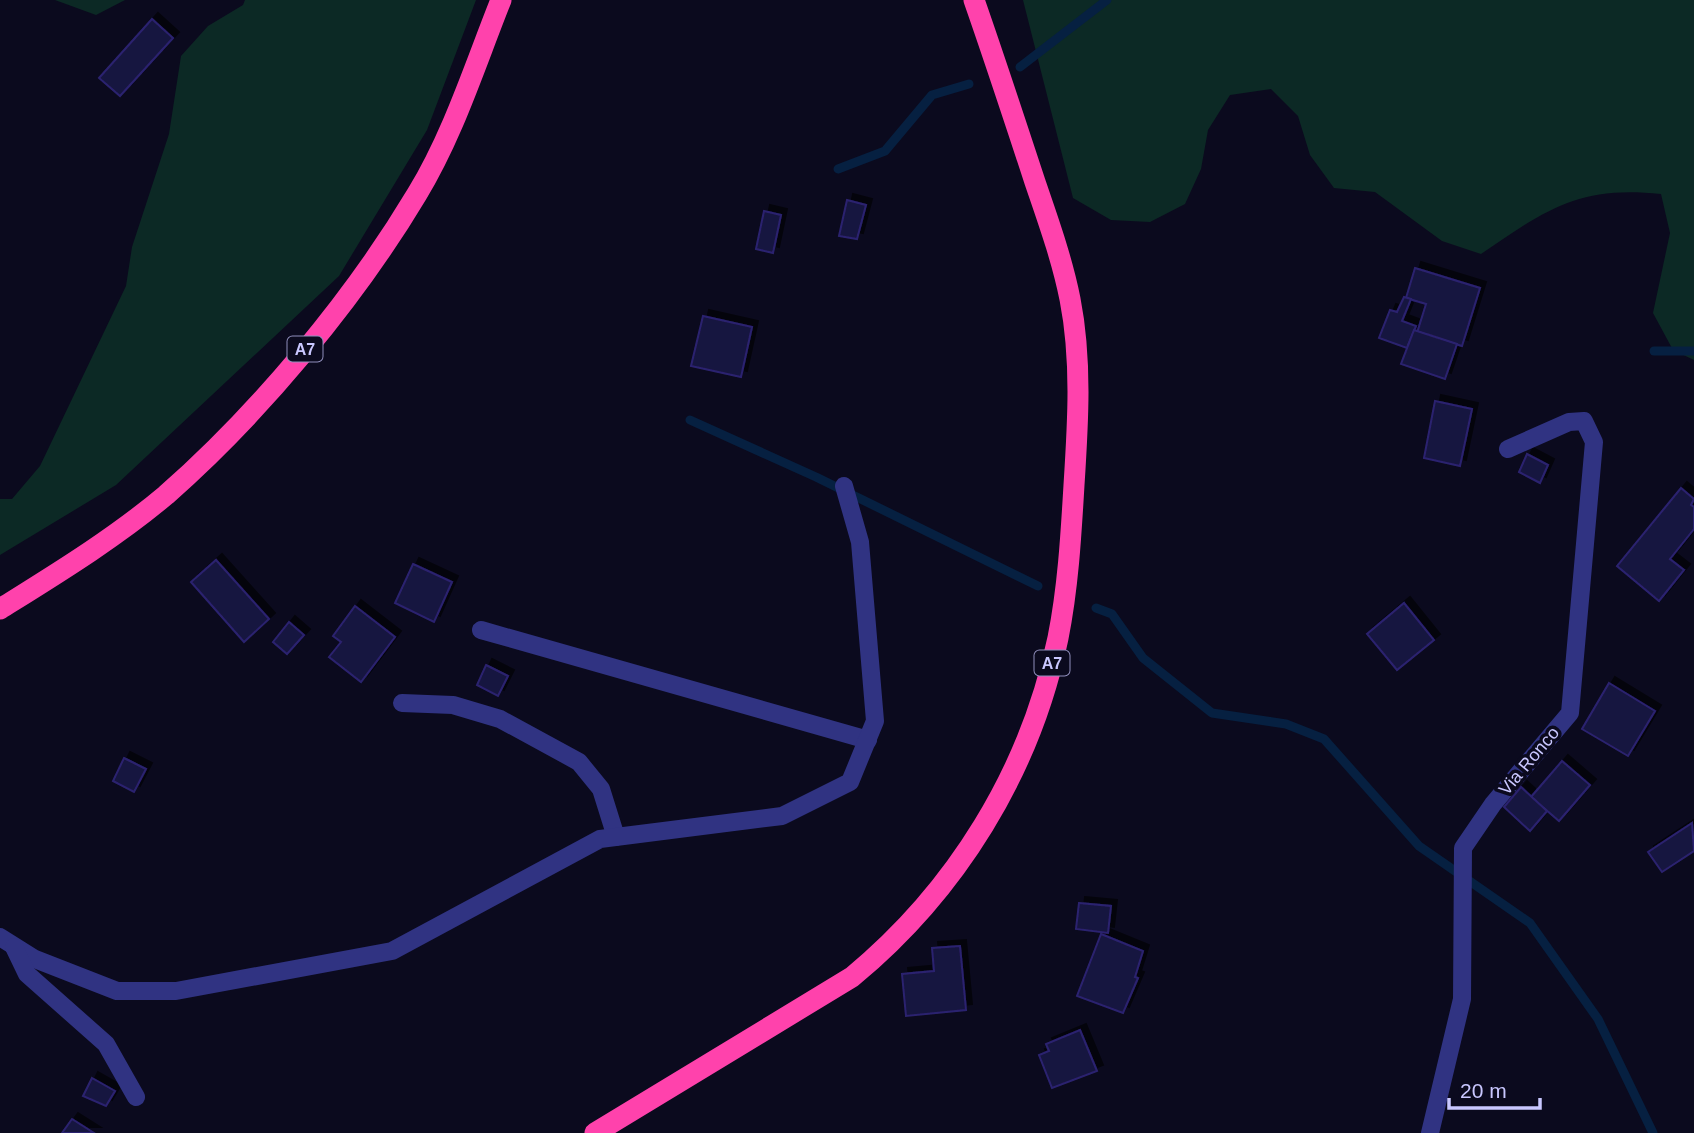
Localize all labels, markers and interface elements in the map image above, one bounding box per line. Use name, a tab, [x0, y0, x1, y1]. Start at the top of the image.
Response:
road number: A7	[288, 336, 322, 362]
road number: A7	[1034, 650, 1070, 676]
street label: Via Ronco	[1495, 723, 1563, 799]
scale bar	[1449, 1066, 1540, 1110]
text: 20 m	[1460, 1079, 1507, 1102]

